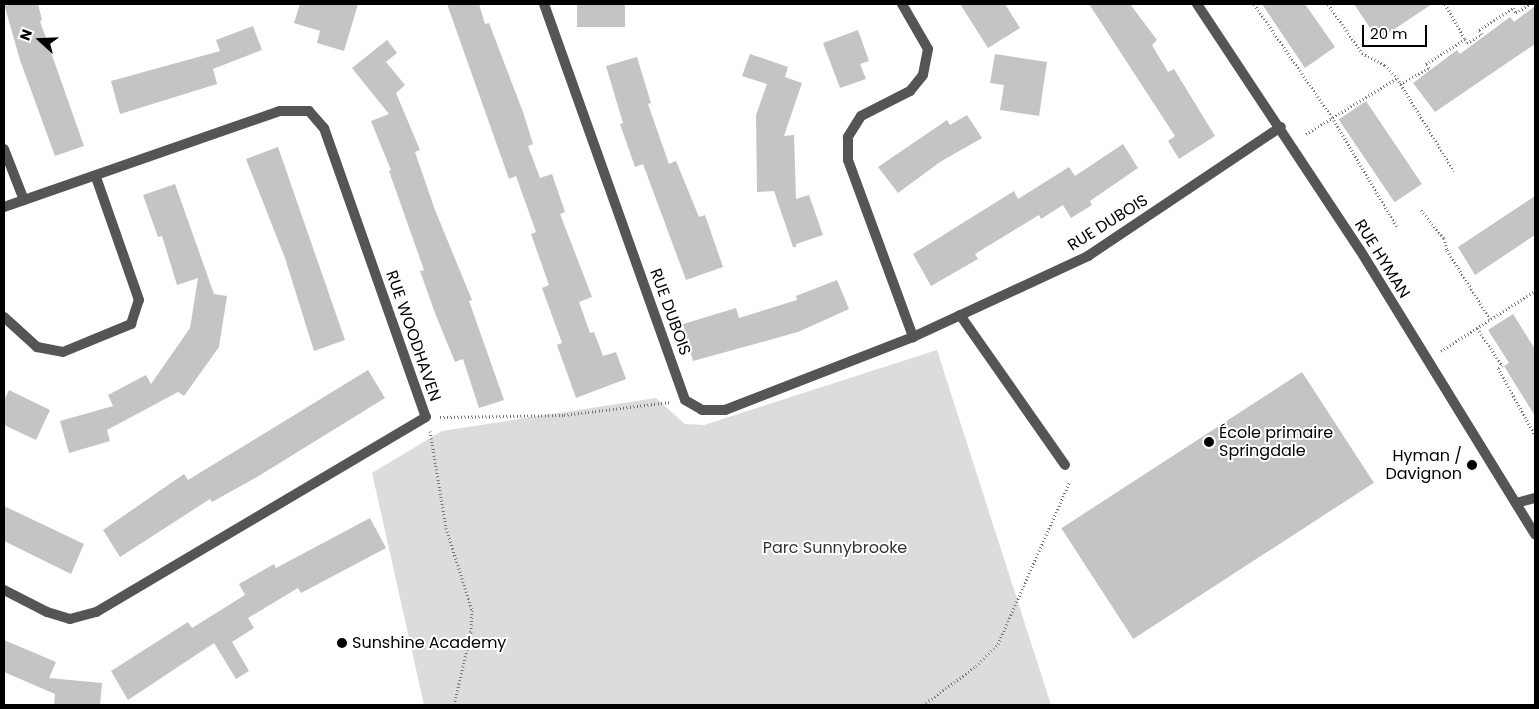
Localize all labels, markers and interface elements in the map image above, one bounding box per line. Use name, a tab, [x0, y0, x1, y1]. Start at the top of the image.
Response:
north arrow	[15, 15, 65, 65]
scale bar	[1364, 15, 1429, 47]
text: 20 m	[1370, 23, 1408, 44]
text: N	[15, 27, 37, 43]
street label: RUE DUBOIS	[1064, 191, 1152, 255]
street label: RUE HYMAN	[1350, 216, 1414, 302]
street label: RUE DUBOIS	[645, 266, 695, 358]
street label: RUE WOODHAVEN	[382, 268, 444, 404]
place label: École primaire Springdale	[1219, 423, 1333, 461]
marker: École primaire Springdale	[1203, 436, 1215, 448]
place label: Hyman / Davignon	[1385, 446, 1462, 484]
marker: Hyman / Davignon	[1466, 459, 1478, 471]
park label: Parc Sunnybrooke	[763, 538, 907, 558]
place label: Sunshine Academy	[352, 633, 506, 653]
marker: Sunshine Academy	[336, 637, 348, 649]

